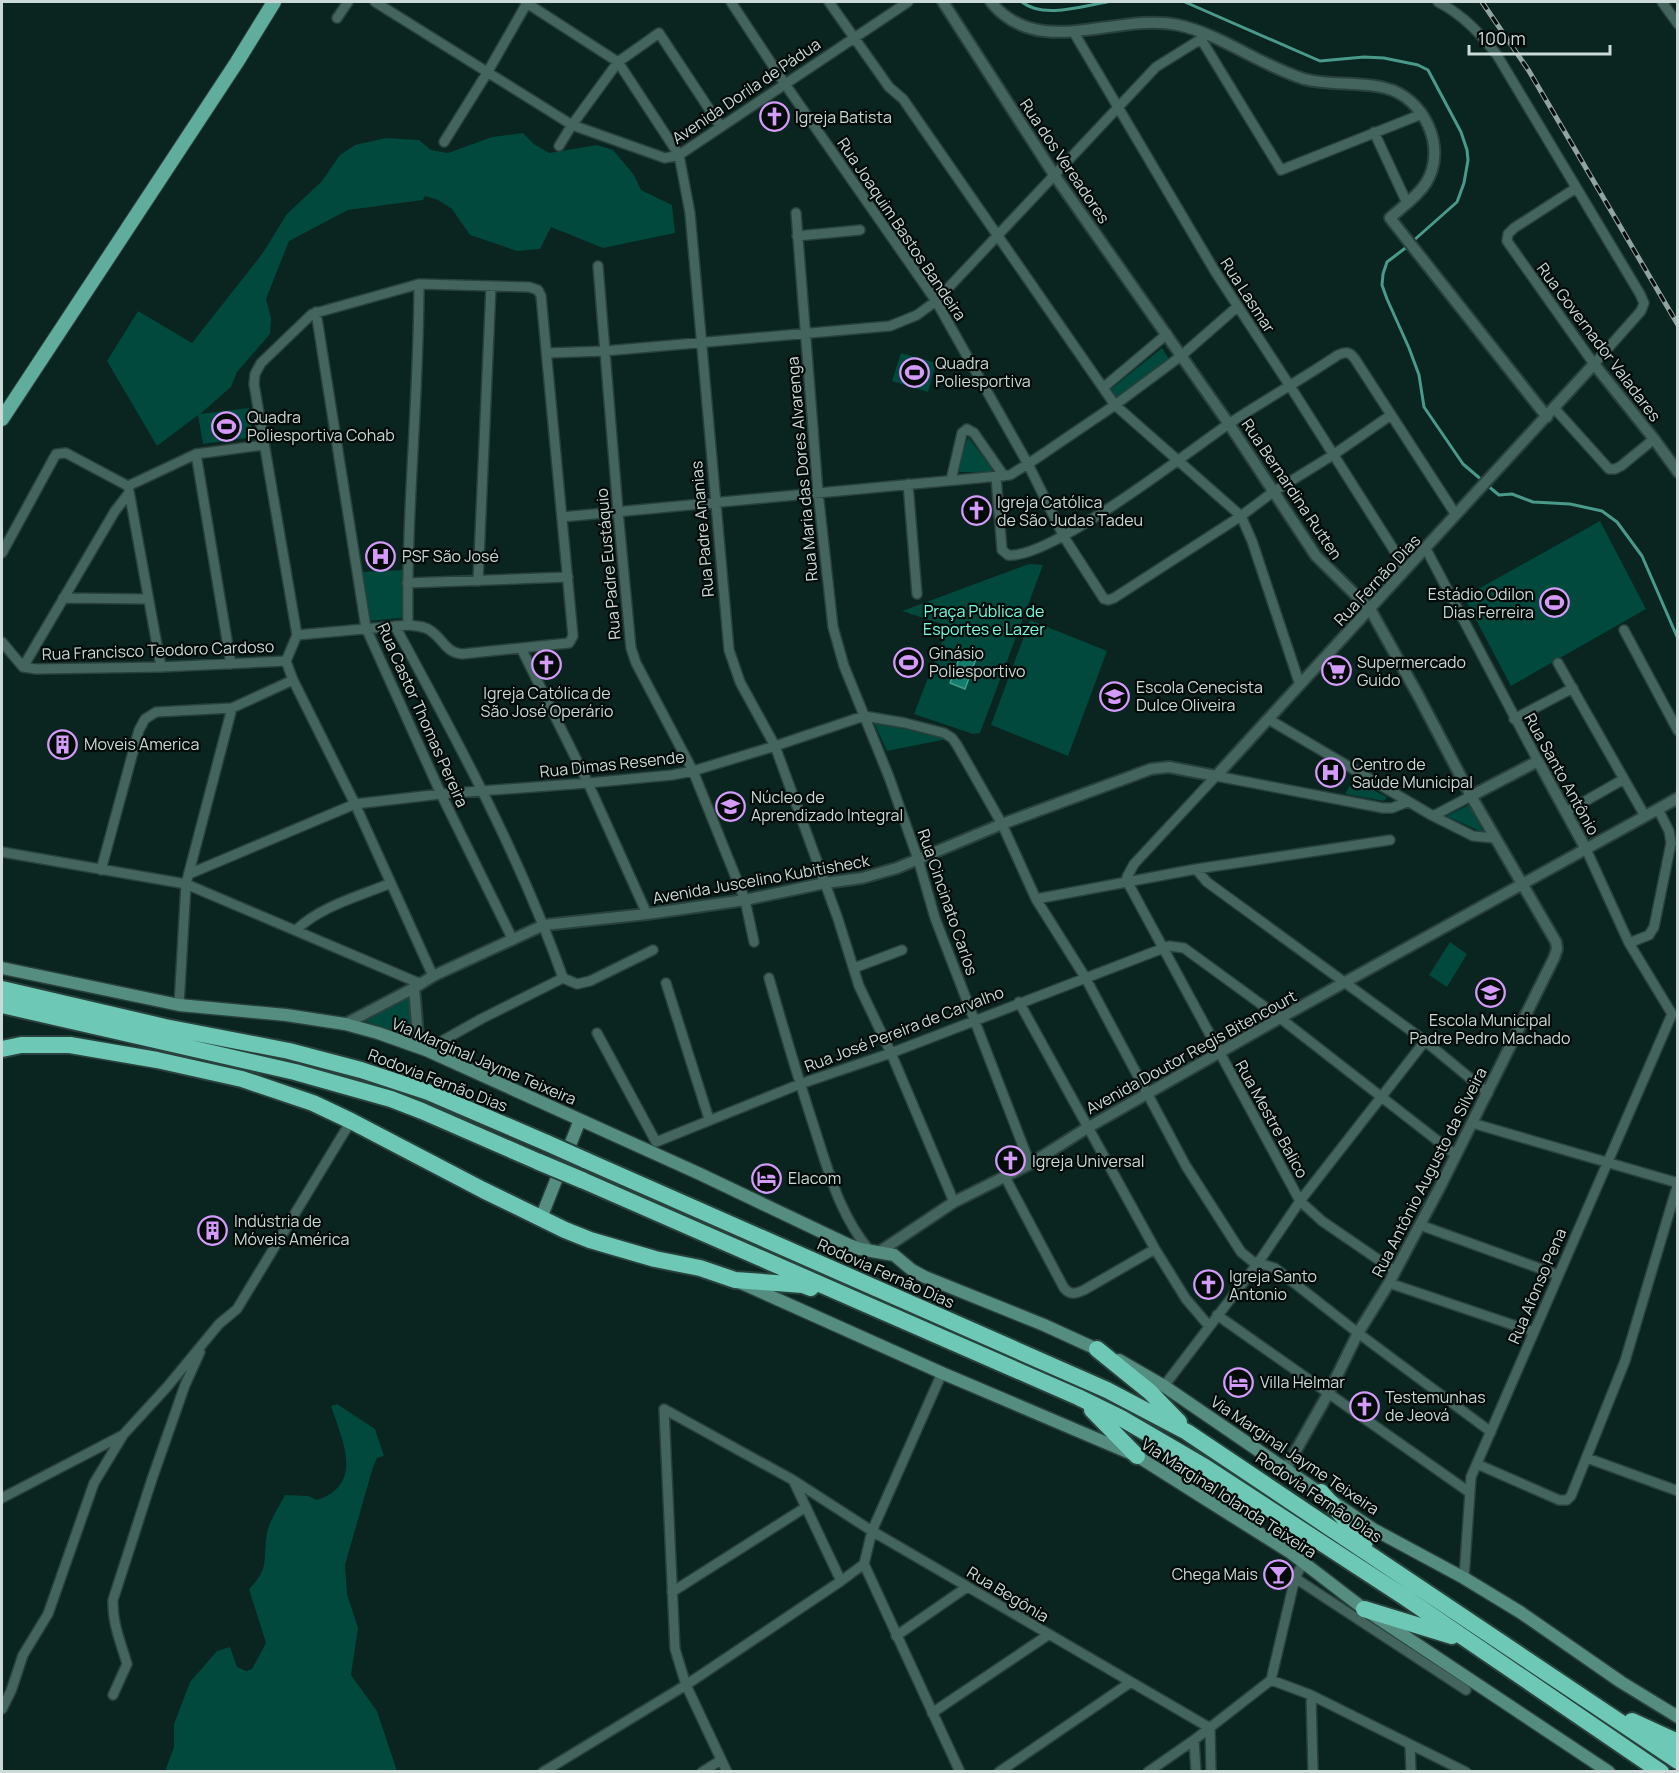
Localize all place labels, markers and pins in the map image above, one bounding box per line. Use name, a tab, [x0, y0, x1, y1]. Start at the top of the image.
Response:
church icon: Igreja Batista	[758, 101, 790, 133]
place label: Igreja Batista	[795, 106, 892, 128]
place label: Quadra Poliesportiva	[935, 352, 1031, 392]
sports icon: Quadra Poliesportiva	[898, 356, 930, 388]
place label: Quadra Poliesportiva Cohab	[247, 406, 395, 446]
sports icon: Quadra Poliesportiva Cohab	[210, 410, 242, 442]
place label: Igreja Católica de São Judas Tadeu	[997, 491, 1143, 531]
church icon: Igreja Católica de São Judas Tadeu	[960, 495, 992, 527]
hospital icon: PSF São José	[365, 540, 397, 572]
place label: PSF São José	[402, 545, 499, 567]
place label: Estádio Odilon Dias Ferreira	[1428, 583, 1534, 623]
sports icon: Estádio Odilon Dias Ferreira	[1539, 587, 1571, 619]
place label: Ginásio Poliesportivo	[929, 642, 1025, 682]
sports icon: Ginásio Poliesportivo	[892, 646, 924, 678]
church icon: Igreja Católica de São José Operário	[531, 649, 563, 681]
place label: Supermercado Guido	[1357, 651, 1466, 691]
supermarket icon: Supermercado Guido	[1320, 655, 1352, 687]
place label: Escola Cenecista Dulce Oliveira	[1136, 676, 1263, 716]
school or university icon: Escola Cenecista Dulce Oliveira	[1099, 680, 1131, 712]
place label: Igreja Católica de São José Operário	[481, 682, 613, 722]
building icon: Moveis America	[47, 728, 79, 760]
place label: Moveis America	[84, 733, 199, 755]
place label: Centro de Saúde Municipal	[1352, 753, 1473, 793]
hospital icon: Centro de Saúde Municipal	[1315, 757, 1347, 789]
place label: Núcleo de Aprendizado Integral	[751, 786, 903, 826]
school or university icon: Núcleo de Aprendizado Integral	[714, 790, 746, 822]
school or university icon: Escola Municipal Padre Pedro Machado	[1474, 976, 1506, 1008]
place label: Escola Municipal Padre Pedro Machado	[1409, 1009, 1571, 1049]
church icon: Igreja Universal	[995, 1145, 1027, 1177]
place label: Igreja Universal	[1032, 1150, 1144, 1172]
hotel icon: Elacom	[751, 1162, 783, 1194]
place label: Elacom	[788, 1167, 841, 1189]
place label: Indústria de Móveis América	[234, 1210, 349, 1250]
building icon: Indústria de Móveis América	[197, 1214, 229, 1246]
place label: Igreja Santo Antonio	[1229, 1265, 1317, 1305]
church icon: Igreja Santo Antonio	[1192, 1269, 1224, 1301]
hotel icon: Villa Helmar	[1223, 1366, 1255, 1398]
place label: Villa Helmar	[1260, 1371, 1345, 1393]
place label: Testemunhas de Jeová	[1385, 1386, 1486, 1426]
church icon: Testemunhas de Jeová	[1348, 1390, 1380, 1422]
bar icon: Chega Mais	[1263, 1558, 1295, 1590]
place label: Chega Mais	[1172, 1563, 1258, 1585]

